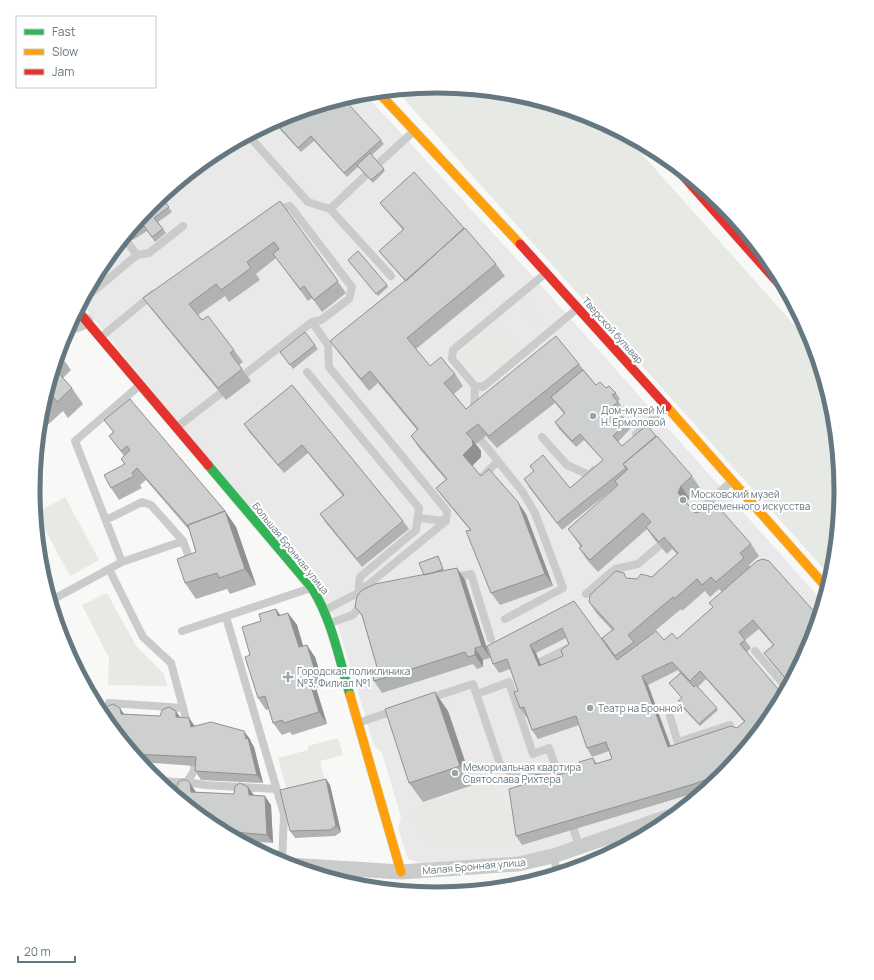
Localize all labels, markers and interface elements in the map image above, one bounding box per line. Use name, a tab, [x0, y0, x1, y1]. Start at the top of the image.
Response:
legend	[16, 16, 156, 88]
text: Fast	[52, 23, 76, 40]
text: Slow	[52, 43, 78, 60]
text: Jam	[52, 63, 74, 80]
street label: Тверской бульвар	[579, 294, 647, 367]
place label: Дом-музей М. Н. Ермоловой	[601, 403, 667, 429]
marker: Дом-музей М. Н. Ермоловой	[588, 411, 598, 421]
place label: Московский музей современного искусства	[691, 487, 810, 513]
marker: Московский музей современного искусства	[678, 495, 688, 505]
street label: Большая Бронная улица	[249, 499, 333, 597]
place label: Городская поликлиника №3, Филиал №1	[297, 664, 410, 690]
marker: Городская поликлиника №3, Филиал №1	[282, 671, 294, 683]
place label: Театр на Бронной	[598, 701, 682, 715]
marker: Театр на Бронной	[585, 703, 595, 713]
place label: Мемориальная квартира Святослава Рихтера	[463, 760, 581, 786]
marker: Мемориальная квартира Святослава Рихтера	[450, 768, 460, 778]
street label: Малая Бронная улица	[422, 855, 526, 877]
scale bar	[18, 938, 75, 964]
text: 20 m	[24, 943, 51, 960]

